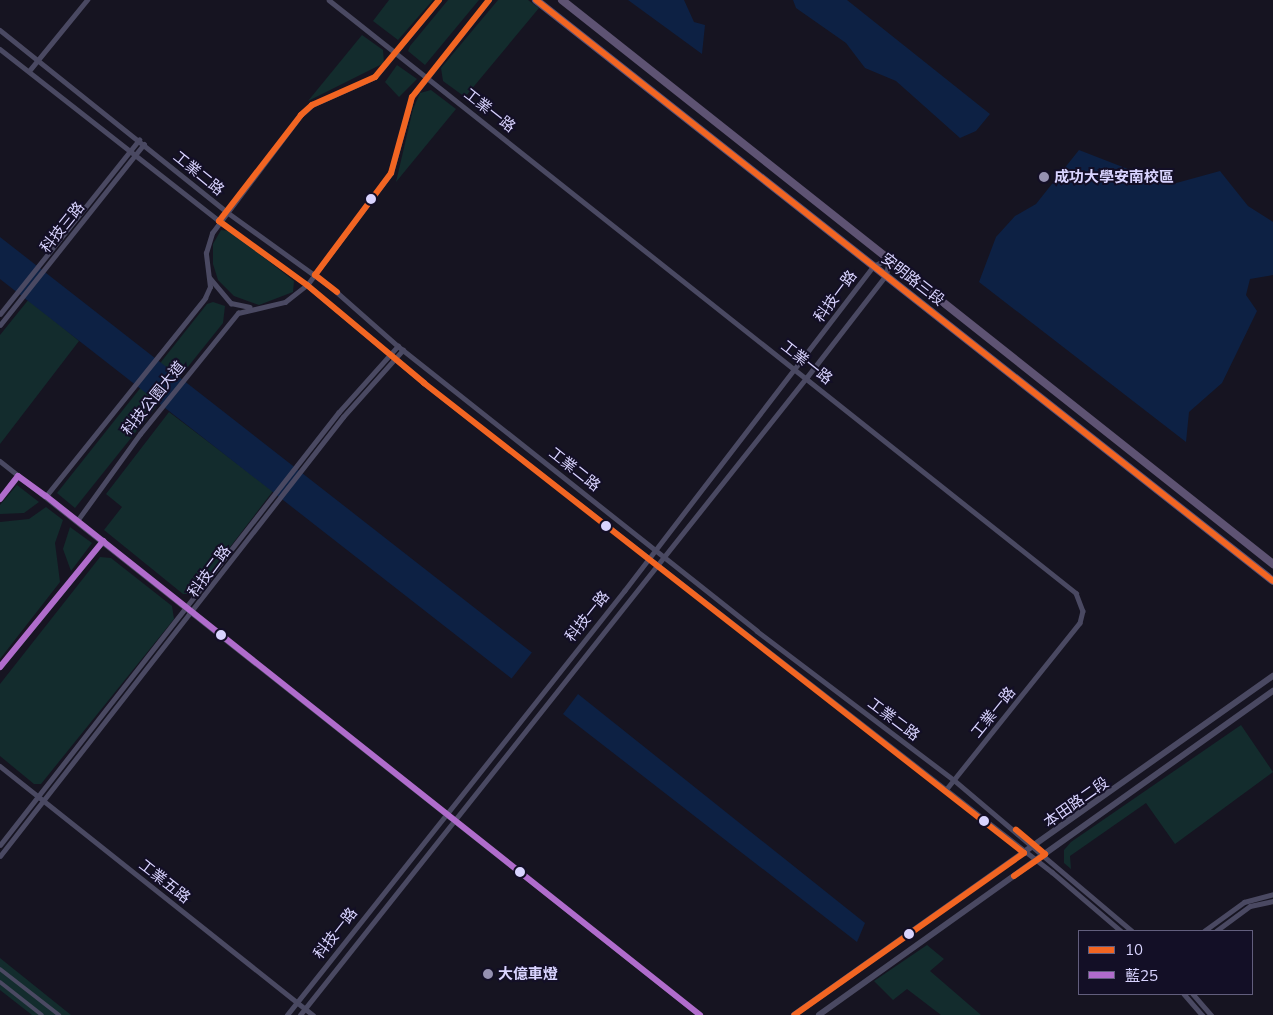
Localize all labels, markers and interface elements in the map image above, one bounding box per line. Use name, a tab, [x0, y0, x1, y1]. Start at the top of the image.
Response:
street label: 工業一路	[461, 84, 519, 136]
street label: 工業二路	[170, 147, 228, 199]
place label: 成功大學安南校區	[1054, 168, 1174, 186]
marker: 成功大學安南校區	[1038, 171, 1050, 183]
unlabelled marker	[366, 194, 376, 204]
street label: 科技三路	[36, 198, 88, 256]
street label: 安明路三段	[878, 249, 948, 309]
street label: 科技一路	[810, 267, 860, 325]
street label: 工業一路	[778, 336, 836, 388]
street label: 科技公園大道	[118, 357, 188, 439]
street label: 工業二路	[546, 443, 604, 495]
unlabelled marker	[601, 521, 611, 531]
street label: 科技二路	[184, 542, 234, 600]
street label: 科技一路	[561, 587, 613, 645]
unlabelled marker	[216, 630, 226, 640]
street label: 工業一路	[967, 683, 1019, 741]
street label: 工業二路	[865, 694, 923, 744]
street label: 本田路二段	[1040, 773, 1112, 831]
unlabelled marker	[979, 816, 989, 826]
street label: 工業五路	[136, 855, 194, 907]
unlabelled marker	[515, 867, 525, 877]
street label: 科技一路	[309, 904, 361, 962]
unlabelled marker	[904, 929, 914, 939]
legend	[1078, 930, 1253, 995]
text: 10	[1125, 940, 1143, 959]
place label: 大億車燈	[498, 965, 558, 983]
text: 藍25	[1125, 966, 1158, 985]
marker: 大億車燈	[482, 968, 494, 980]

